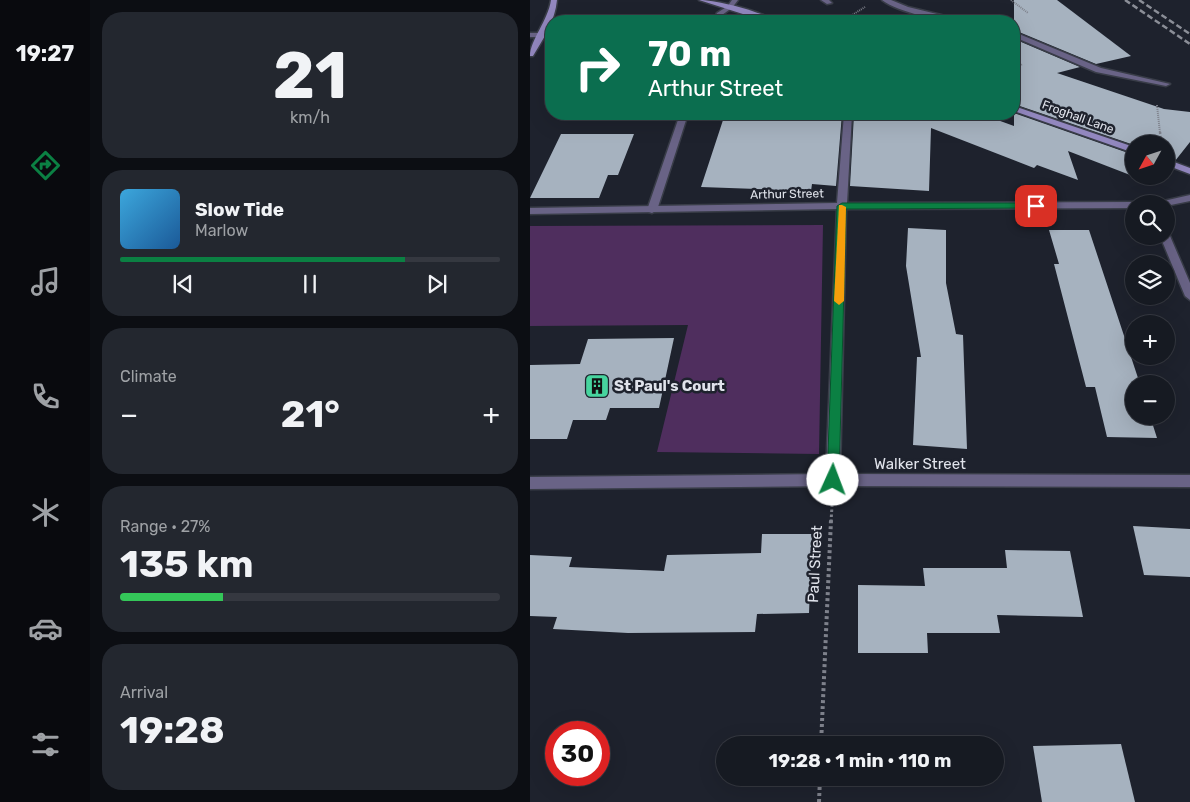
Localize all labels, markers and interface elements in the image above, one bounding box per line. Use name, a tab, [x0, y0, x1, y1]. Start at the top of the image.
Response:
text: 70 m	[648, 33, 731, 75]
icon: right	[565, 35, 630, 100]
text: 21	[273, 37, 347, 114]
text: 19:27	[16, 40, 74, 67]
text: Arthur Street	[648, 75, 783, 102]
street label: Froghall Lane	[1040, 98, 1116, 137]
text: km/h	[290, 108, 330, 127]
north arrow	[1125, 135, 1175, 185]
map controls	[1125, 135, 1175, 425]
icon: directions	[28, 148, 63, 183]
pin	[1015, 185, 1057, 227]
street label: Arthur Street	[750, 186, 824, 202]
icon: arrive	[1022, 192, 1050, 220]
button: search	[1125, 195, 1175, 245]
text: Slow Tide	[195, 198, 284, 221]
text: Marlow	[195, 221, 248, 240]
button: layers	[1125, 255, 1175, 305]
icon: music	[28, 264, 63, 299]
icon: previous	[169, 270, 197, 298]
icon: pause	[296, 270, 324, 298]
icon: next	[423, 270, 451, 298]
button: +	[1125, 315, 1175, 365]
text: Climate	[120, 367, 177, 386]
building icon: St Paul's Court	[584, 373, 610, 399]
button: −	[1125, 375, 1175, 425]
place label: St Paul's Court	[614, 377, 725, 395]
icon: phone	[28, 379, 63, 414]
text: 21°	[281, 391, 340, 437]
text: −	[120, 398, 138, 431]
text: +	[483, 398, 500, 431]
position arrow	[806, 453, 858, 505]
street label: Walker Street	[874, 455, 966, 473]
icon: climate	[28, 495, 63, 530]
text: Range · 27%	[120, 517, 210, 536]
street label: Paul Street	[804, 525, 826, 603]
text: 135 km	[120, 541, 254, 587]
icon: car	[28, 611, 63, 646]
text: Arrival	[120, 683, 168, 702]
text: 19:28	[120, 707, 225, 753]
speed limit sign: 30	[545, 721, 610, 786]
icon: filters	[28, 727, 63, 762]
text: 19:28 · 1 min · 110 m	[769, 749, 951, 772]

